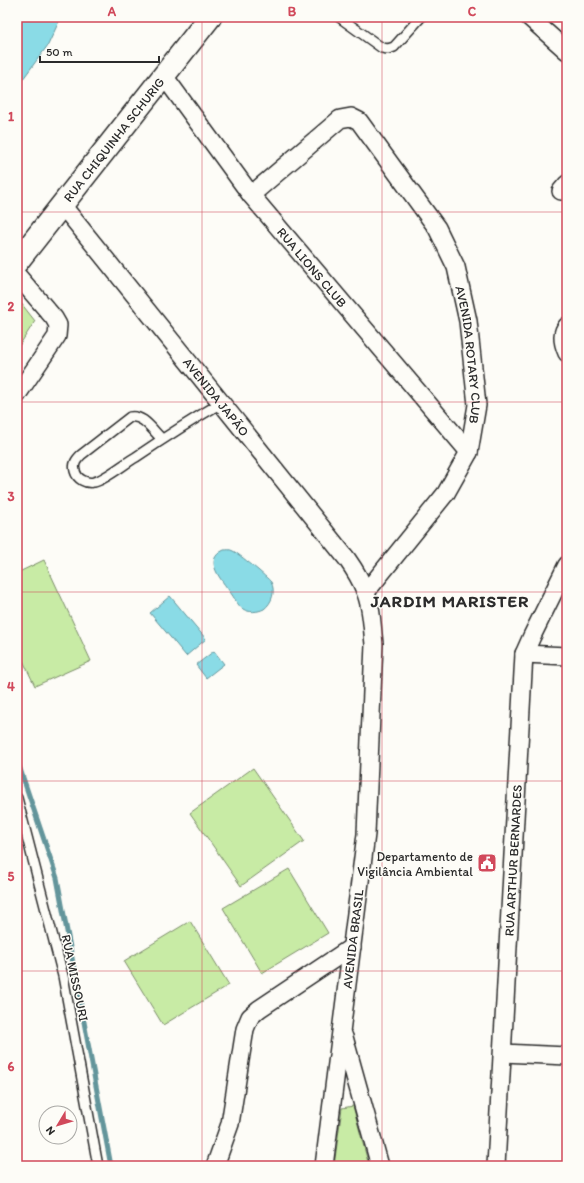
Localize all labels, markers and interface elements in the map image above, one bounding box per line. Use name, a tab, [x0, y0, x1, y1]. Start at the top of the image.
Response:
text: A	[107, 4, 117, 19]
text: B	[288, 4, 297, 19]
text: C	[468, 4, 477, 19]
scale bar	[40, 38, 159, 64]
text: 50 m	[46, 45, 72, 59]
street label: RUA CHIQUINHA SCHURIG	[60, 74, 167, 205]
text: 1	[8, 109, 14, 124]
street label: RUA LIONS CLUB	[274, 224, 350, 310]
street label: AVENIDA ROTARY CLUB	[453, 284, 485, 425]
text: 2	[8, 299, 15, 314]
street label: AVENIDA JAPÃO	[180, 354, 252, 439]
text: 3	[7, 489, 15, 504]
district label: JARDIM MARISTER	[370, 591, 529, 611]
text: 4	[7, 679, 15, 694]
street label: RUA ARTHUR BERNARDES	[501, 784, 524, 937]
place label: Departamento de Vigilância Ambiental	[357, 849, 473, 879]
public building icon: Departamento de Vigilância Ambiental	[476, 852, 498, 874]
text: 5	[8, 869, 15, 884]
street label: AVENIDA BRASIL	[339, 888, 367, 989]
street label: RUA MISSOURI	[58, 933, 92, 1023]
text: 6	[8, 1059, 15, 1074]
north arrow	[38, 1105, 78, 1145]
text: N	[43, 1124, 58, 1138]

